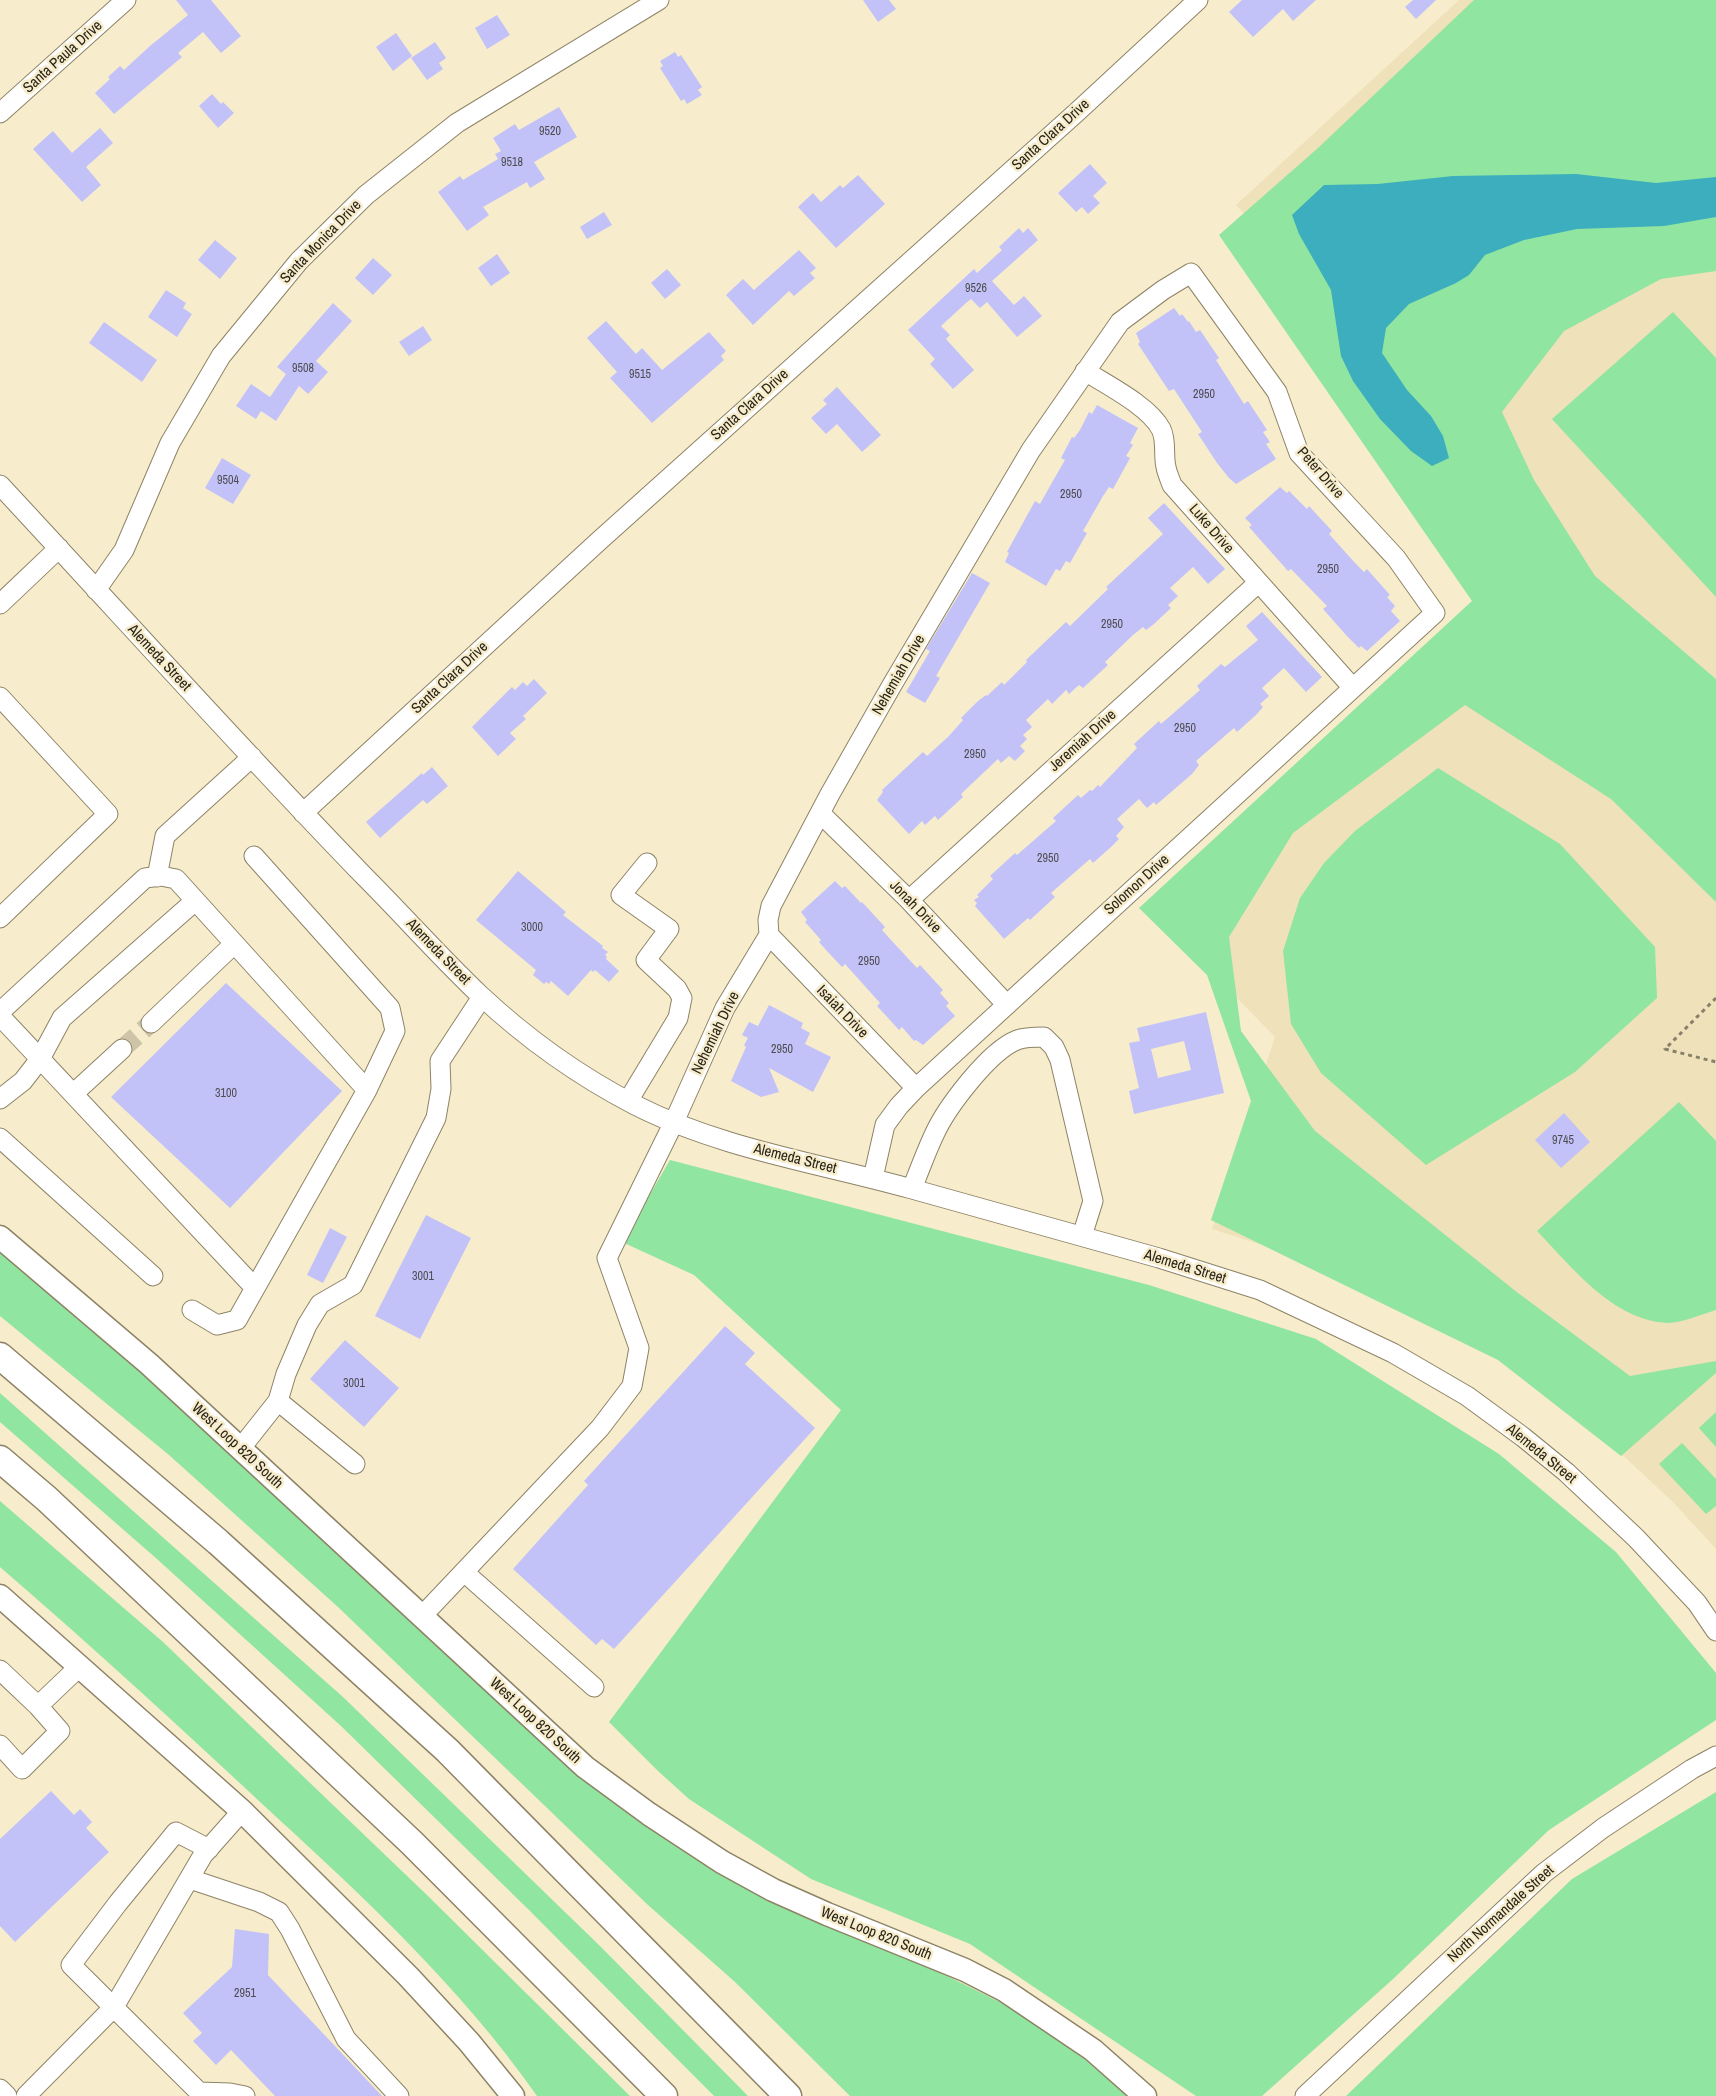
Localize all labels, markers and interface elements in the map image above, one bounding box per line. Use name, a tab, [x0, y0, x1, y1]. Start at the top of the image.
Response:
street label: Santa Paula Drive	[20, 17, 106, 97]
street label: Santa Clara Drive	[1009, 96, 1093, 174]
house number: 9520	[539, 125, 561, 139]
house number: 9518	[501, 156, 523, 170]
street label: Santa Monica Drive	[277, 197, 365, 287]
house number: 9526	[965, 282, 987, 296]
house number: 9508	[292, 362, 314, 376]
street label: Santa Clara Drive	[708, 366, 792, 444]
house number: 9515	[629, 368, 651, 382]
house number: 2950	[1193, 388, 1215, 402]
street label: Peter Drive	[1293, 444, 1347, 502]
house number: 9504	[217, 474, 239, 488]
house number: 2950	[1060, 488, 1082, 502]
street label: Luke Drive	[1185, 501, 1237, 557]
house number: 2950	[1317, 563, 1339, 577]
house number: 2950	[1101, 618, 1123, 632]
street label: Alemeda Street	[124, 621, 194, 695]
street label: Nehemiah Drive	[869, 632, 929, 718]
street label: Santa Clara Drive	[408, 638, 492, 718]
street label: Jeremiah Drive	[1046, 706, 1120, 776]
house number: 2950	[1174, 722, 1196, 736]
house number: 2950	[964, 748, 986, 762]
street label: Solomon Drive	[1101, 851, 1173, 919]
house number: 2950	[1037, 852, 1059, 866]
street label: Jonah Drive	[885, 877, 945, 937]
street label: Alemeda Street	[402, 915, 474, 989]
house number: 3000	[521, 921, 543, 935]
house number: 2950	[858, 955, 880, 969]
street label: Isaiah Drive	[812, 982, 872, 1042]
street label: Nehemiah Drive	[688, 989, 744, 1077]
house number: 2950	[771, 1043, 793, 1057]
house number: 3100	[215, 1087, 237, 1101]
house number: 9745	[1552, 1134, 1574, 1148]
street label: Alemeda Street	[752, 1140, 838, 1178]
street label: Alemeda Street	[1142, 1246, 1228, 1288]
house number: 3001	[412, 1270, 434, 1284]
house number: 3001	[343, 1377, 365, 1391]
street label: West Loop 820 South	[188, 1399, 286, 1493]
street label: Alemeda Street	[1502, 1420, 1580, 1488]
street label: West Loop 820 South	[486, 1674, 584, 1768]
street label: North Normandale Street	[1444, 1862, 1558, 1966]
street label: West Loop 820 South	[818, 1904, 934, 1964]
house number: 2951	[234, 1987, 256, 2001]

